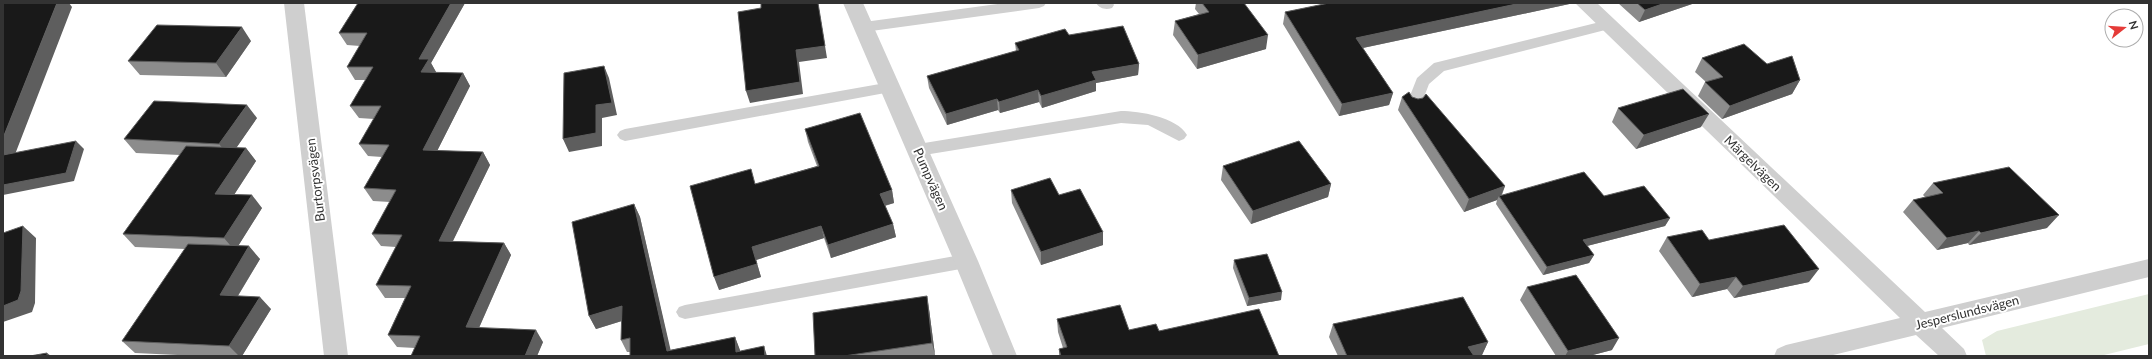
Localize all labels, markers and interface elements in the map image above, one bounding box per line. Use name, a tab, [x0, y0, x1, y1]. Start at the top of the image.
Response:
north arrow	[2104, 8, 2144, 48]
text: N	[2127, 19, 2141, 31]
street label: Märgelvägen	[1721, 132, 1785, 194]
street label: Burtorpsvägen	[302, 138, 328, 222]
street label: Pumpvägen	[910, 145, 952, 213]
street label: Jesperslundsvägen	[1913, 291, 2021, 333]

